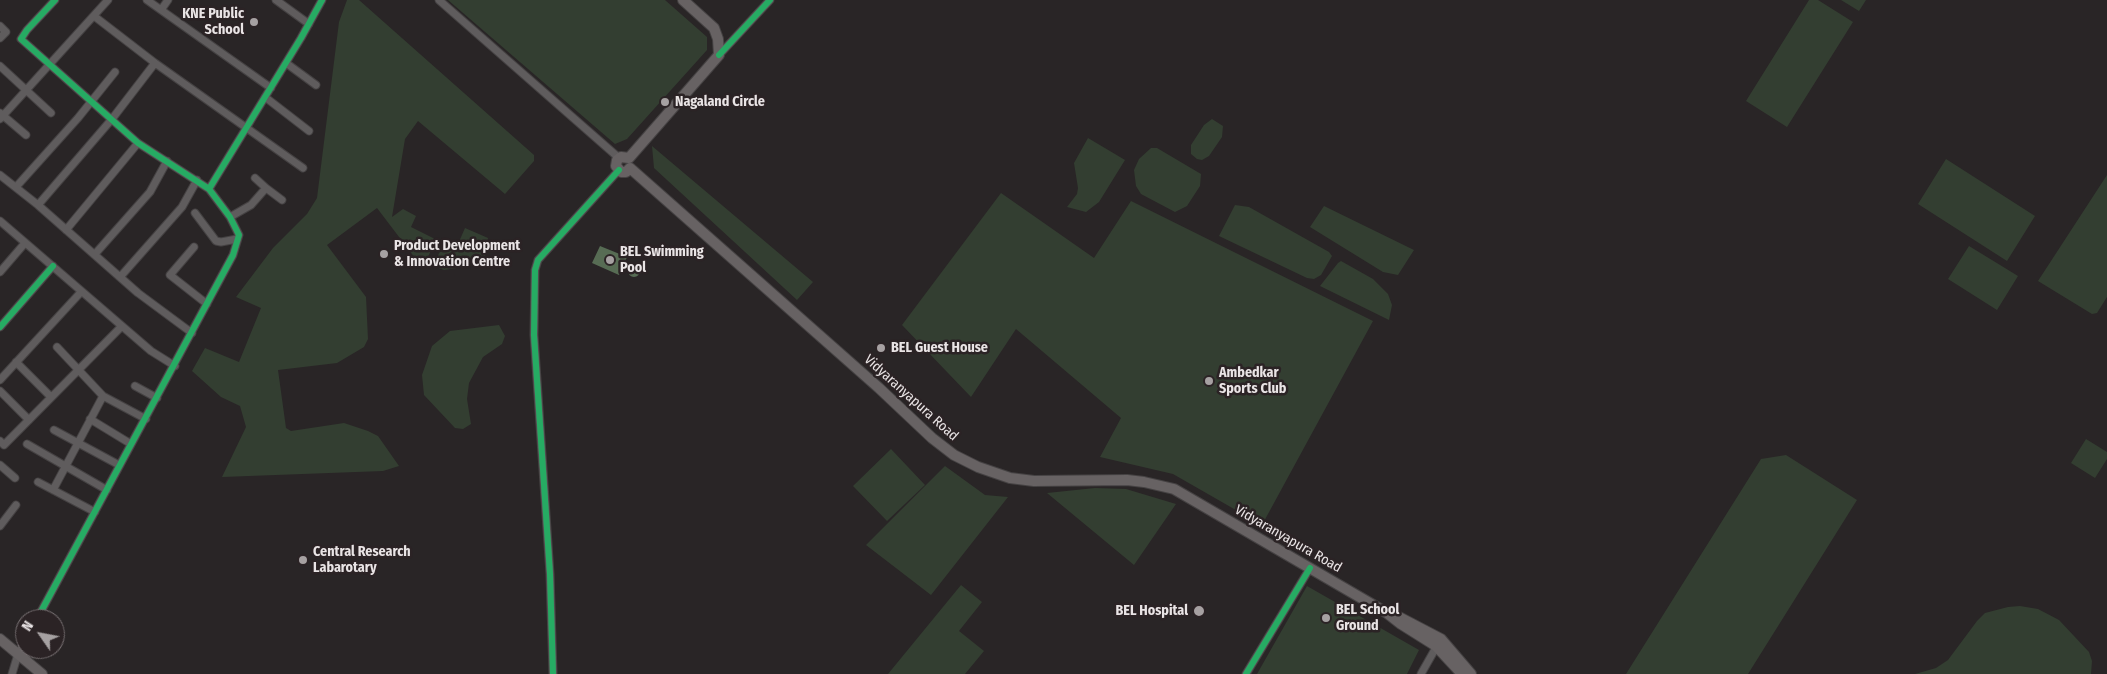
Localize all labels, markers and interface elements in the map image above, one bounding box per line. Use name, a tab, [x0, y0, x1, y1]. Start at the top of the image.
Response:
place label: KNE Public School	[182, 6, 244, 38]
marker: KNE Public School	[248, 16, 260, 28]
place label: Nagaland Circle	[675, 94, 765, 110]
marker: Nagaland Circle	[659, 96, 671, 108]
place label: Product Development & Innovation Centre	[394, 238, 520, 270]
place label: BEL Swimming Pool	[620, 244, 704, 276]
marker: Product Development & Innovation Centre	[378, 248, 390, 260]
marker: BEL Swimming Pool	[604, 254, 616, 266]
place label: BEL Guest House	[891, 340, 988, 356]
marker: BEL Guest House	[875, 342, 887, 354]
street label: Vidyaranyapura Road	[860, 351, 962, 445]
place label: Ambedkar Sports Club	[1219, 365, 1286, 398]
marker: Ambedkar Sports Club	[1203, 375, 1215, 387]
street label: Vidyaranyapura Road	[1231, 501, 1345, 577]
place label: Central Research Labarotary	[313, 544, 411, 576]
marker: Central Research Labarotary	[297, 554, 309, 566]
place label: BEL School Ground	[1336, 602, 1399, 634]
place label: BEL Hospital	[1115, 603, 1188, 619]
marker: BEL Hospital	[1192, 604, 1206, 618]
north arrow	[15, 609, 65, 659]
marker: BEL School Ground	[1320, 612, 1332, 624]
text: N	[18, 618, 37, 634]

